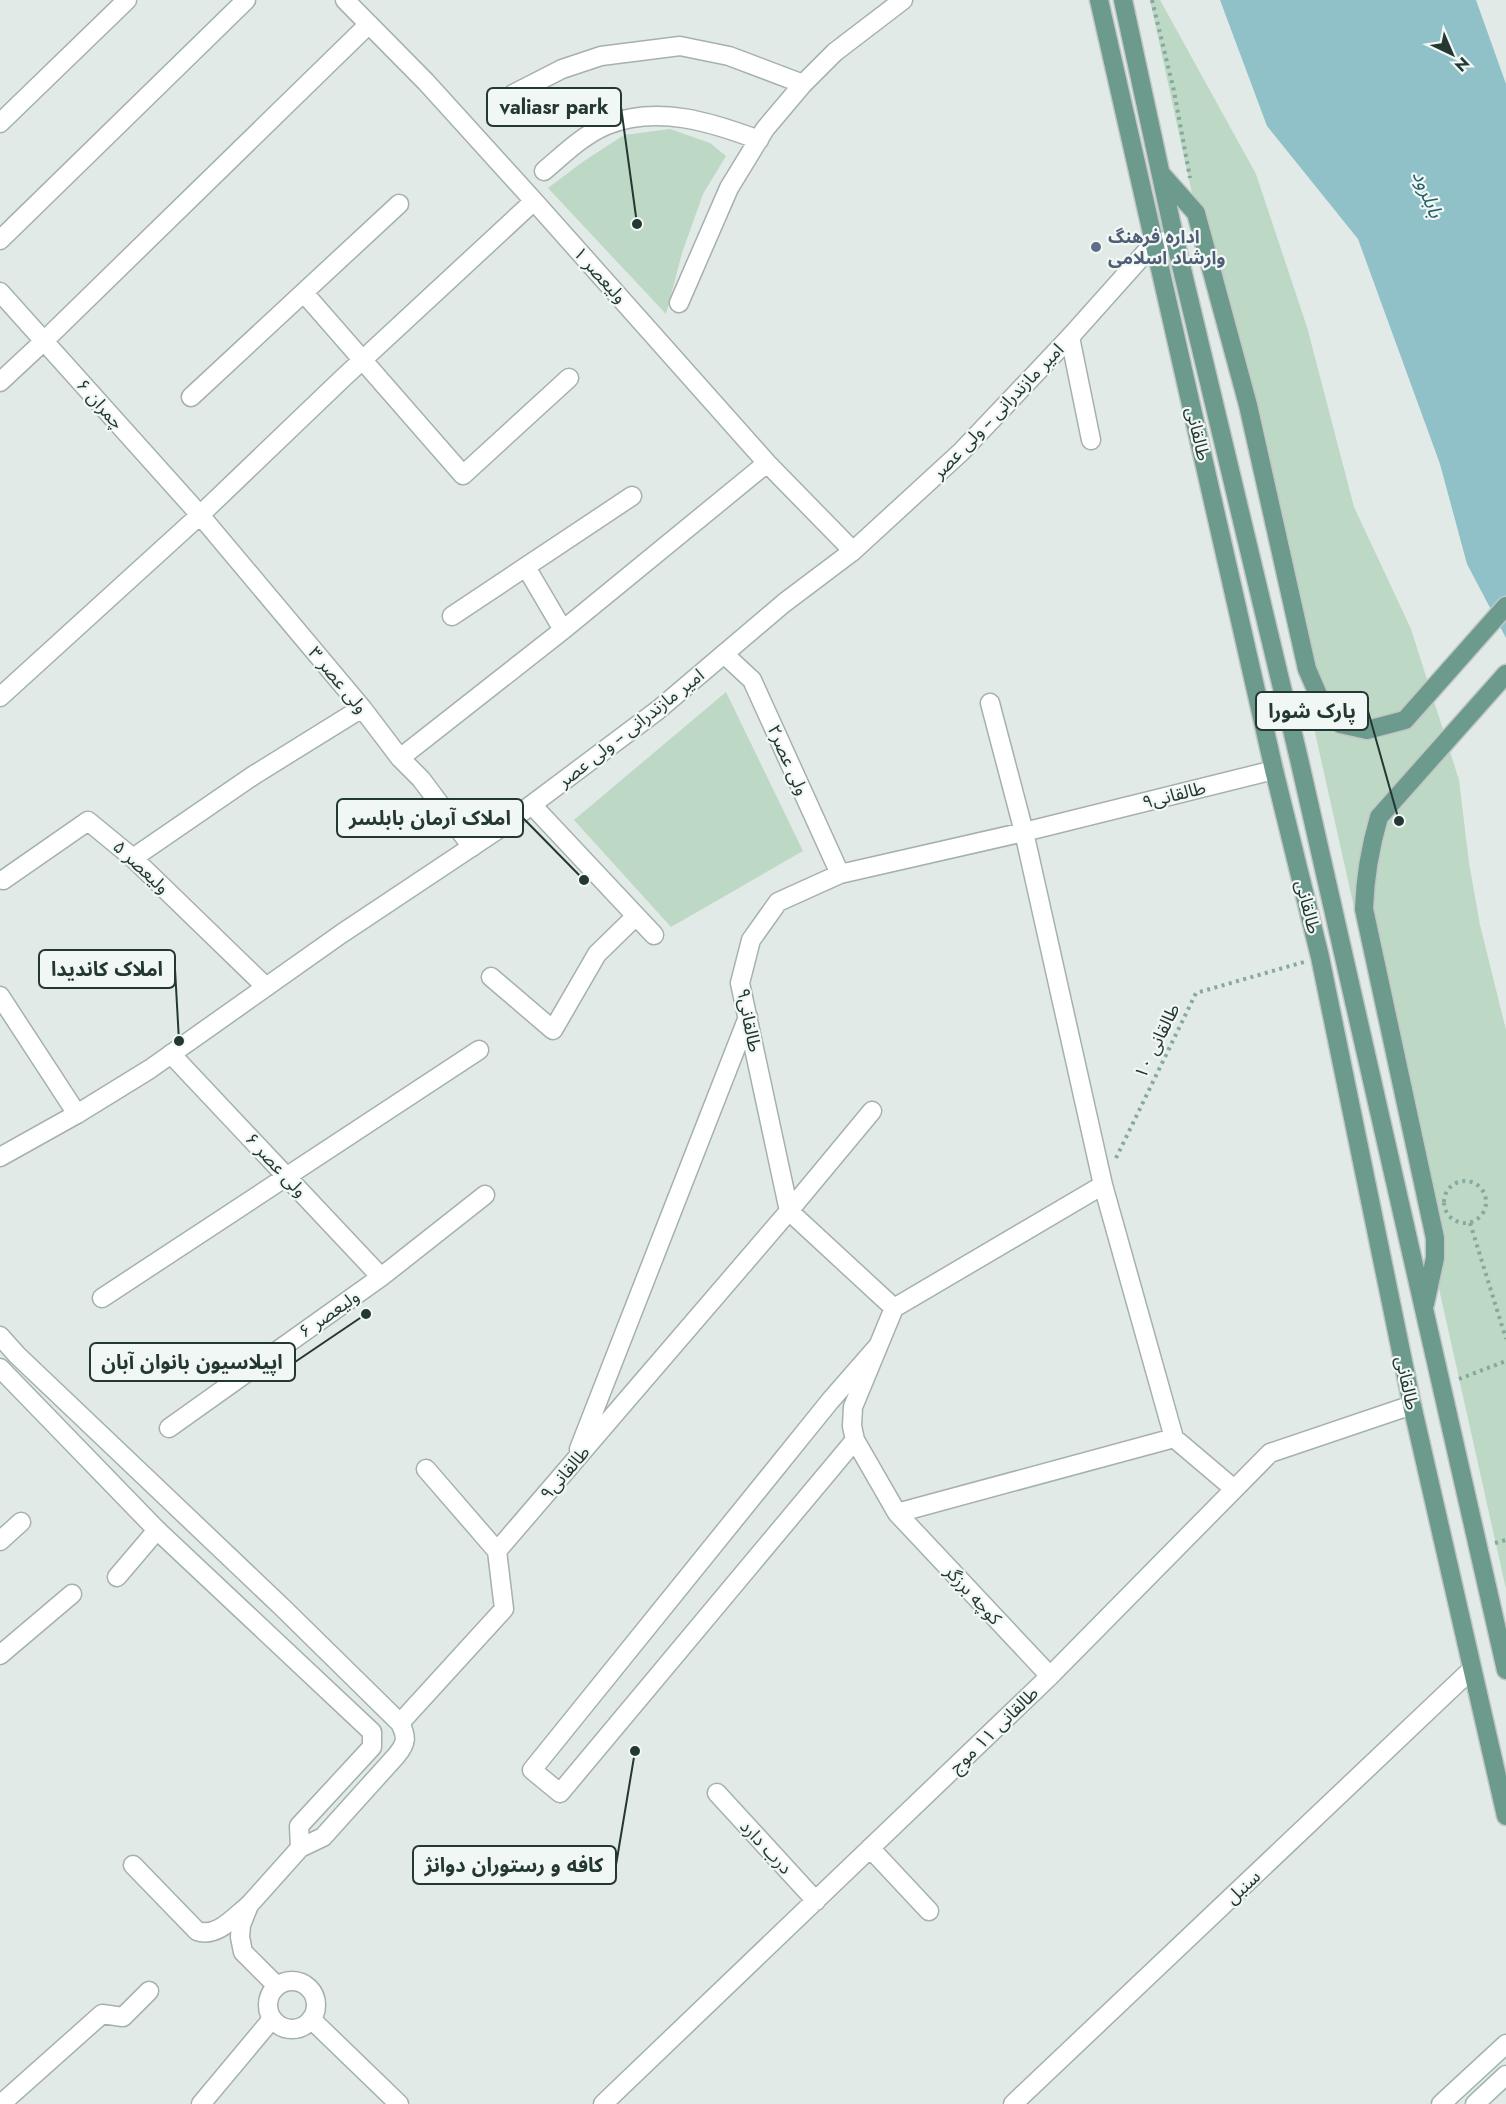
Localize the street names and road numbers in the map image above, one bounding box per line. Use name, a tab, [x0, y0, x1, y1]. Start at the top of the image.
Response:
street label: ولیعصر ۱	[567, 241, 633, 309]
street label: امیر مازندرانی -- ولی عصر	[926, 337, 1070, 485]
street label: چمران ۶	[70, 373, 130, 435]
street label: طالقانی	[1179, 405, 1217, 463]
street label: ولی عصر ۳	[302, 641, 374, 719]
street label: امیر مازندرانی -- ولی عصر	[551, 662, 710, 794]
street label: ولی عصر۲	[761, 720, 815, 800]
street label: طالقانی۹	[1139, 775, 1209, 815]
street label: ولیعصر ۵	[107, 834, 175, 900]
street label: طالقانی	[1289, 877, 1327, 937]
street label: طالقانی۹	[730, 986, 768, 1054]
street label: طالقانی ۱۰	[1128, 999, 1186, 1083]
street label: ولی عصر ۶	[239, 1127, 313, 1203]
street label: ولیعصر ۶	[293, 1284, 365, 1344]
street label: طالقانی	[1389, 1354, 1425, 1412]
street label: طالقانی۹	[534, 1440, 596, 1506]
street label: کوچه برزگر	[938, 1559, 1008, 1631]
street label: طالقانی ۱۱ موج	[944, 1681, 1044, 1779]
street label: درب دارد	[734, 1814, 798, 1880]
street label: سنبل	[1220, 1864, 1266, 1910]

